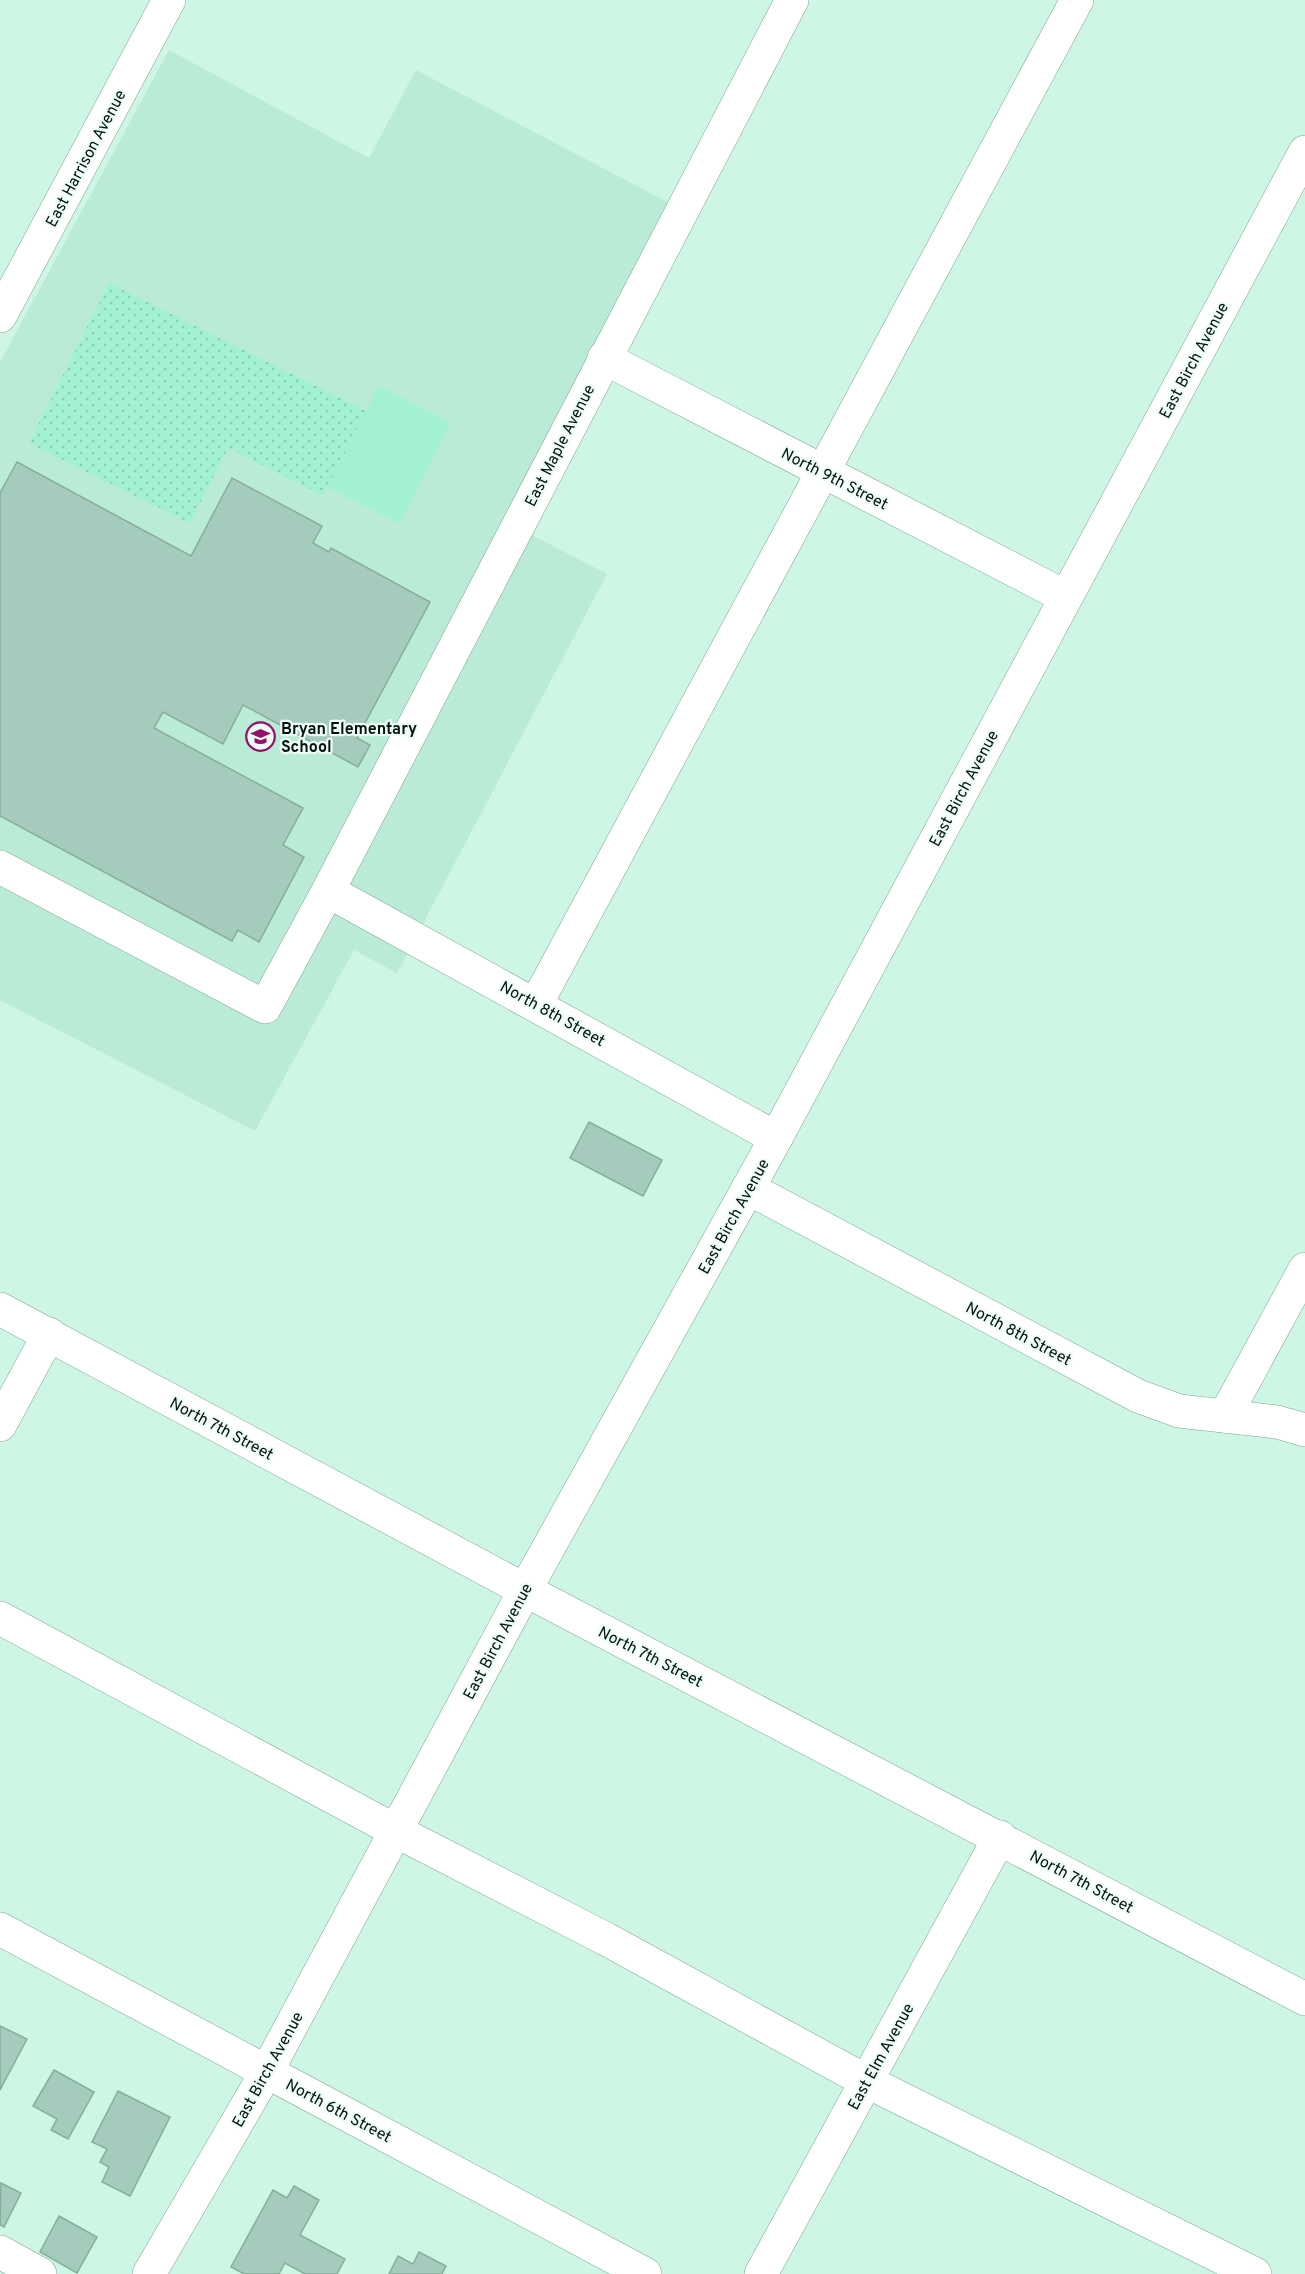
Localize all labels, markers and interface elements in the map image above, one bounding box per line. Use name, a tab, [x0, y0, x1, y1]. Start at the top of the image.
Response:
street label: East Harrison Avenue	[42, 87, 131, 231]
street label: East Birch Avenue	[1156, 299, 1234, 423]
street label: East Maple Avenue	[521, 381, 600, 510]
street label: North 9th Street	[777, 444, 891, 515]
place label: Bryan Elementary School	[281, 720, 417, 758]
school or university icon: Bryan Elementary School	[244, 721, 276, 753]
street label: East Birch Avenue	[926, 727, 1004, 851]
street label: North 8th Street	[496, 978, 608, 1052]
street label: East Birch Avenue	[695, 1156, 775, 1278]
street label: North 8th Street	[962, 1298, 1074, 1371]
street label: North 7th Street	[166, 1394, 277, 1466]
street label: East Birch Avenue	[460, 1580, 538, 1704]
street label: North 7th Street	[594, 1623, 706, 1693]
street label: North 7th Street	[1026, 1847, 1137, 1919]
street label: East Elm Avenue	[844, 2000, 919, 2114]
street label: East Birch Avenue	[229, 2009, 309, 2131]
street label: North 6th Street	[282, 2075, 395, 2148]

